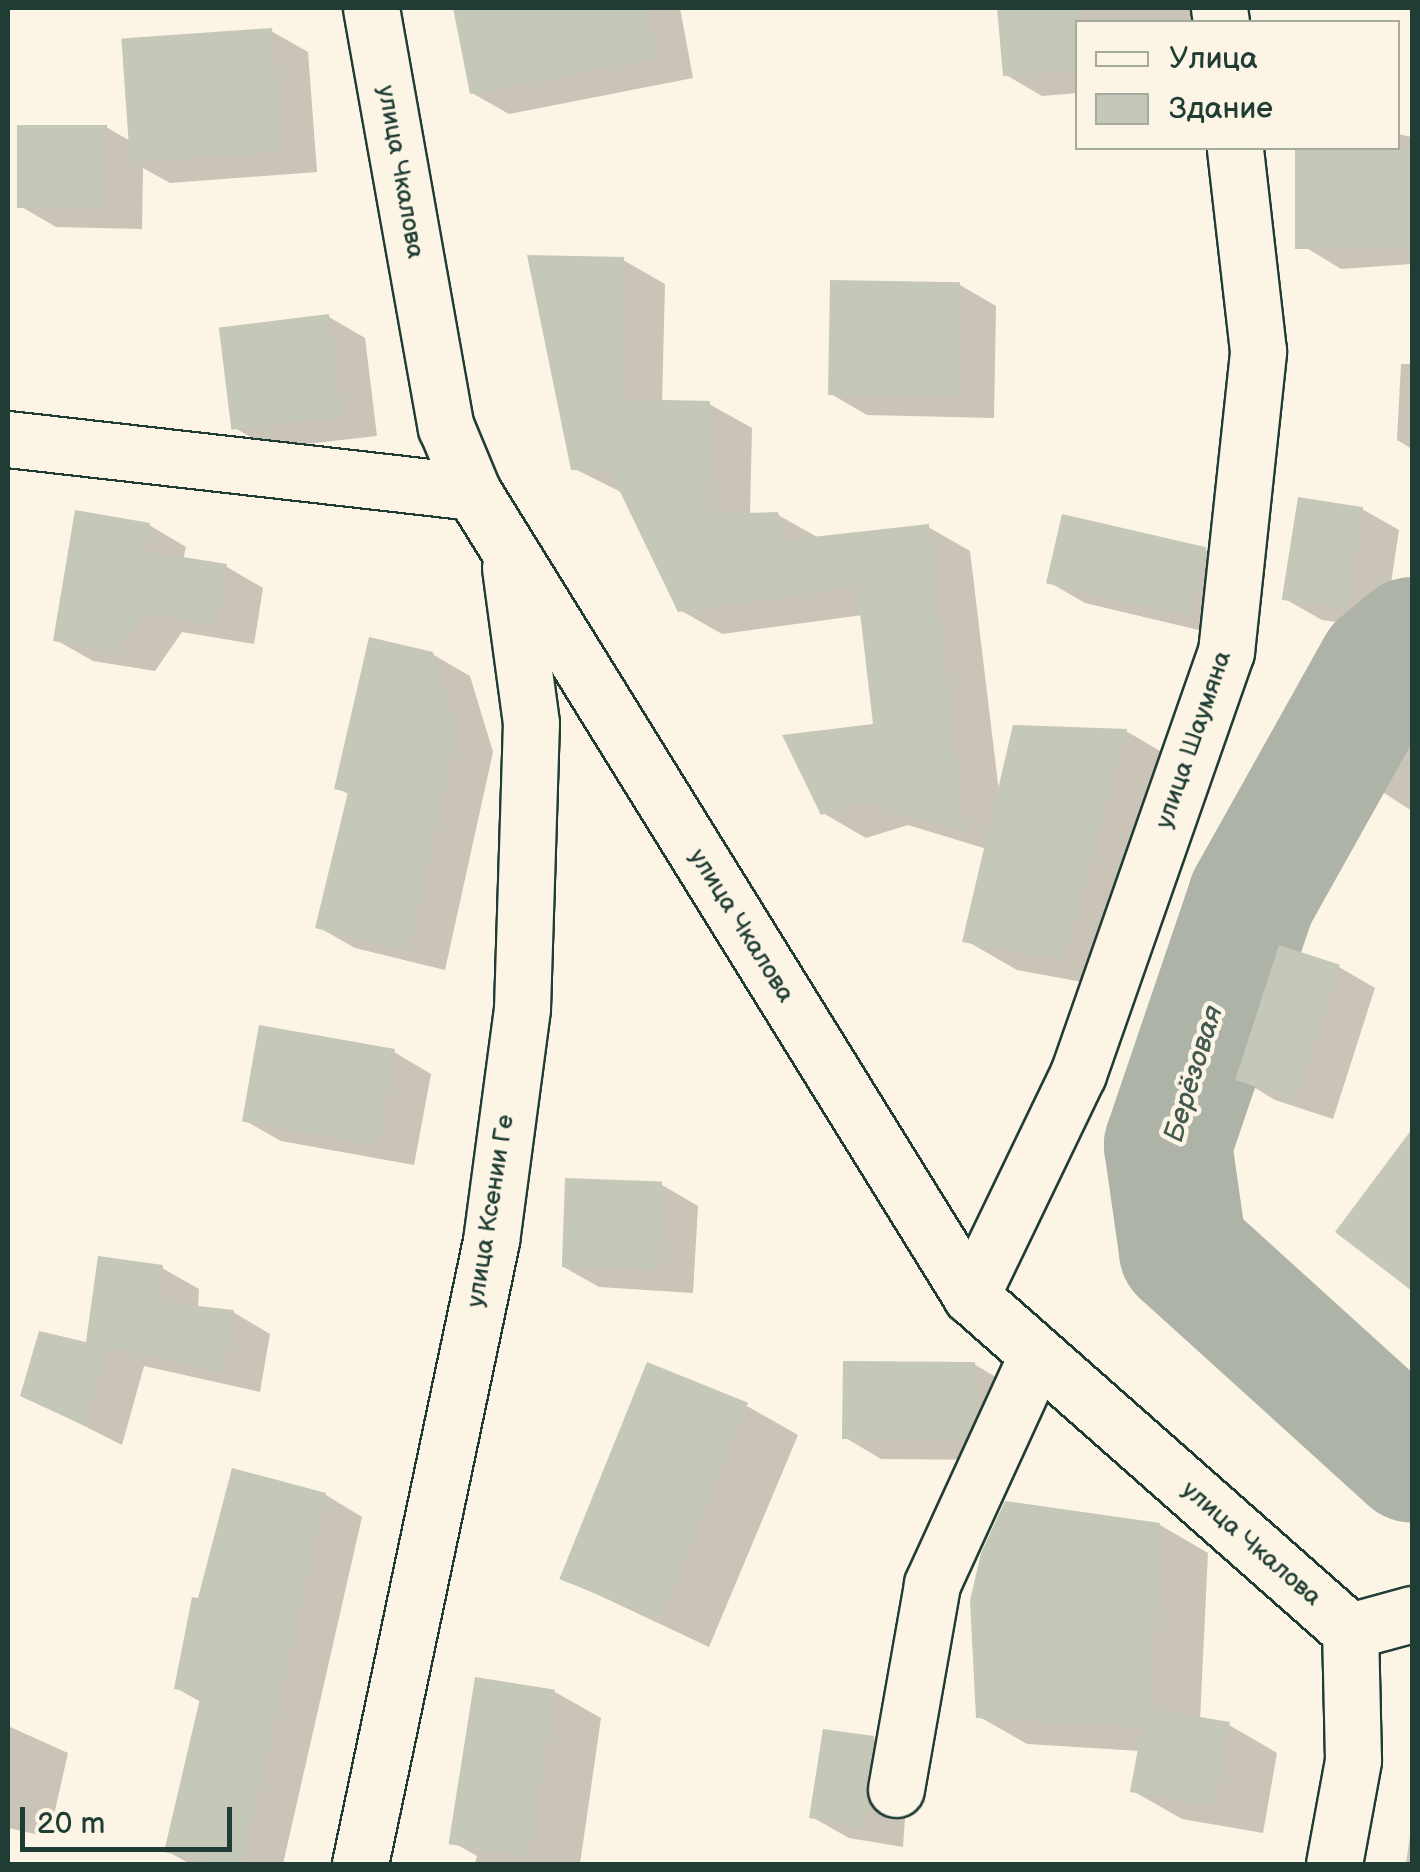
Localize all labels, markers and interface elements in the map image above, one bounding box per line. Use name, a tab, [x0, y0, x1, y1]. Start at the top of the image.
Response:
legend	[1075, 20, 1400, 150]
text: Улица	[1169, 41, 1258, 77]
street label: улица Чкалова	[370, 83, 430, 261]
text: Здание	[1169, 91, 1273, 127]
street label: улица Шаумяна	[1150, 647, 1238, 833]
street label: улица Чкалова	[682, 844, 800, 1008]
water label: Берёзовая	[1157, 1002, 1231, 1146]
street label: улица Ксении Ге	[461, 1112, 521, 1310]
street label: улица Чкалова	[1175, 1475, 1327, 1613]
scale bar	[25, 1787, 238, 1849]
text: 20 m	[37, 1806, 105, 1842]

